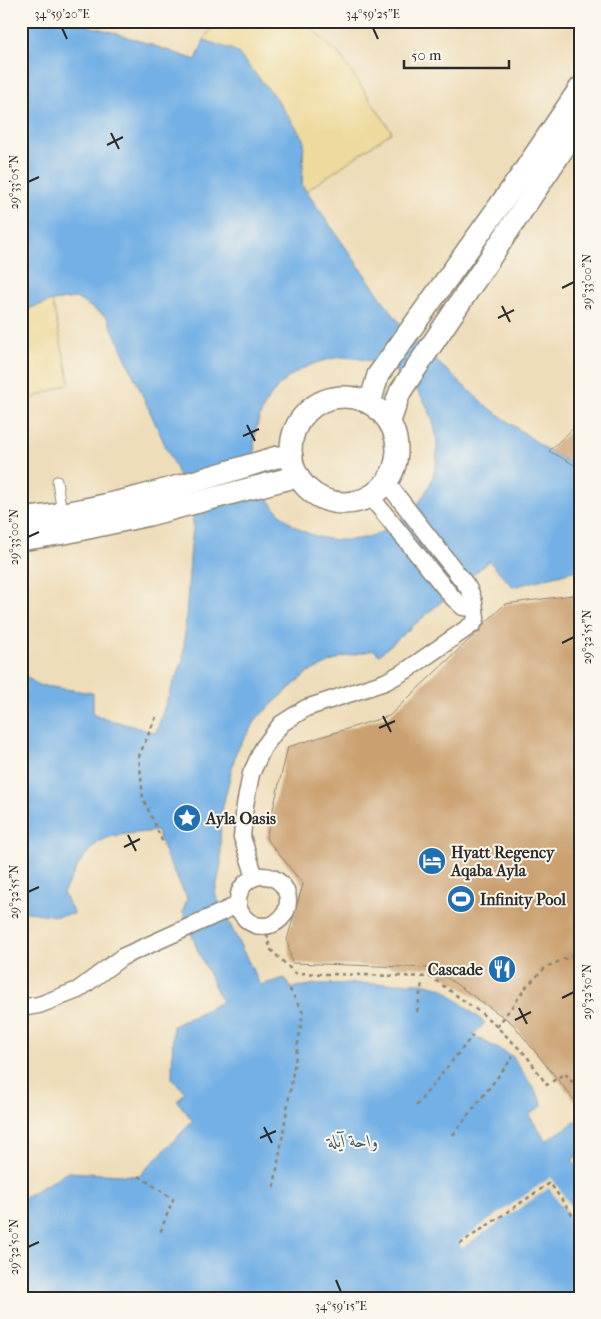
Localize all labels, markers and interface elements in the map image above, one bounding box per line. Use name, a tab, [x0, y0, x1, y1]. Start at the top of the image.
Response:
text: 34°59'20"E	[34, 7, 90, 21]
text: 34°59'25"E	[346, 7, 400, 21]
scale bar	[404, 38, 508, 70]
text: 50 m	[411, 46, 442, 64]
text: 29°33'05"N	[7, 155, 21, 209]
text: 29°33'00"N	[580, 254, 594, 310]
text: 29°33'00"N	[7, 509, 21, 565]
text: 29°32'55"N	[580, 610, 594, 664]
place icon: Ayla Oasis	[172, 803, 202, 833]
place label: Ayla Oasis	[205, 809, 276, 829]
place label: Hyatt Regency Aqaba Ayla	[450, 843, 556, 881]
hotel icon: Hyatt Regency Aqaba Ayla	[417, 846, 447, 876]
text: 29°32'55"N	[7, 865, 21, 919]
sports icon: Infinity Pool	[446, 884, 476, 914]
place label: Infinity Pool	[480, 890, 566, 910]
restaurant icon: Cascade	[487, 954, 517, 984]
place label: Cascade	[428, 960, 483, 979]
text: 29°32'50"N	[580, 964, 594, 1020]
water label: واحة آيلة	[326, 1131, 378, 1152]
text: 29°32'50"N	[7, 1219, 21, 1275]
text: 34°59'15"E	[315, 1299, 367, 1313]

